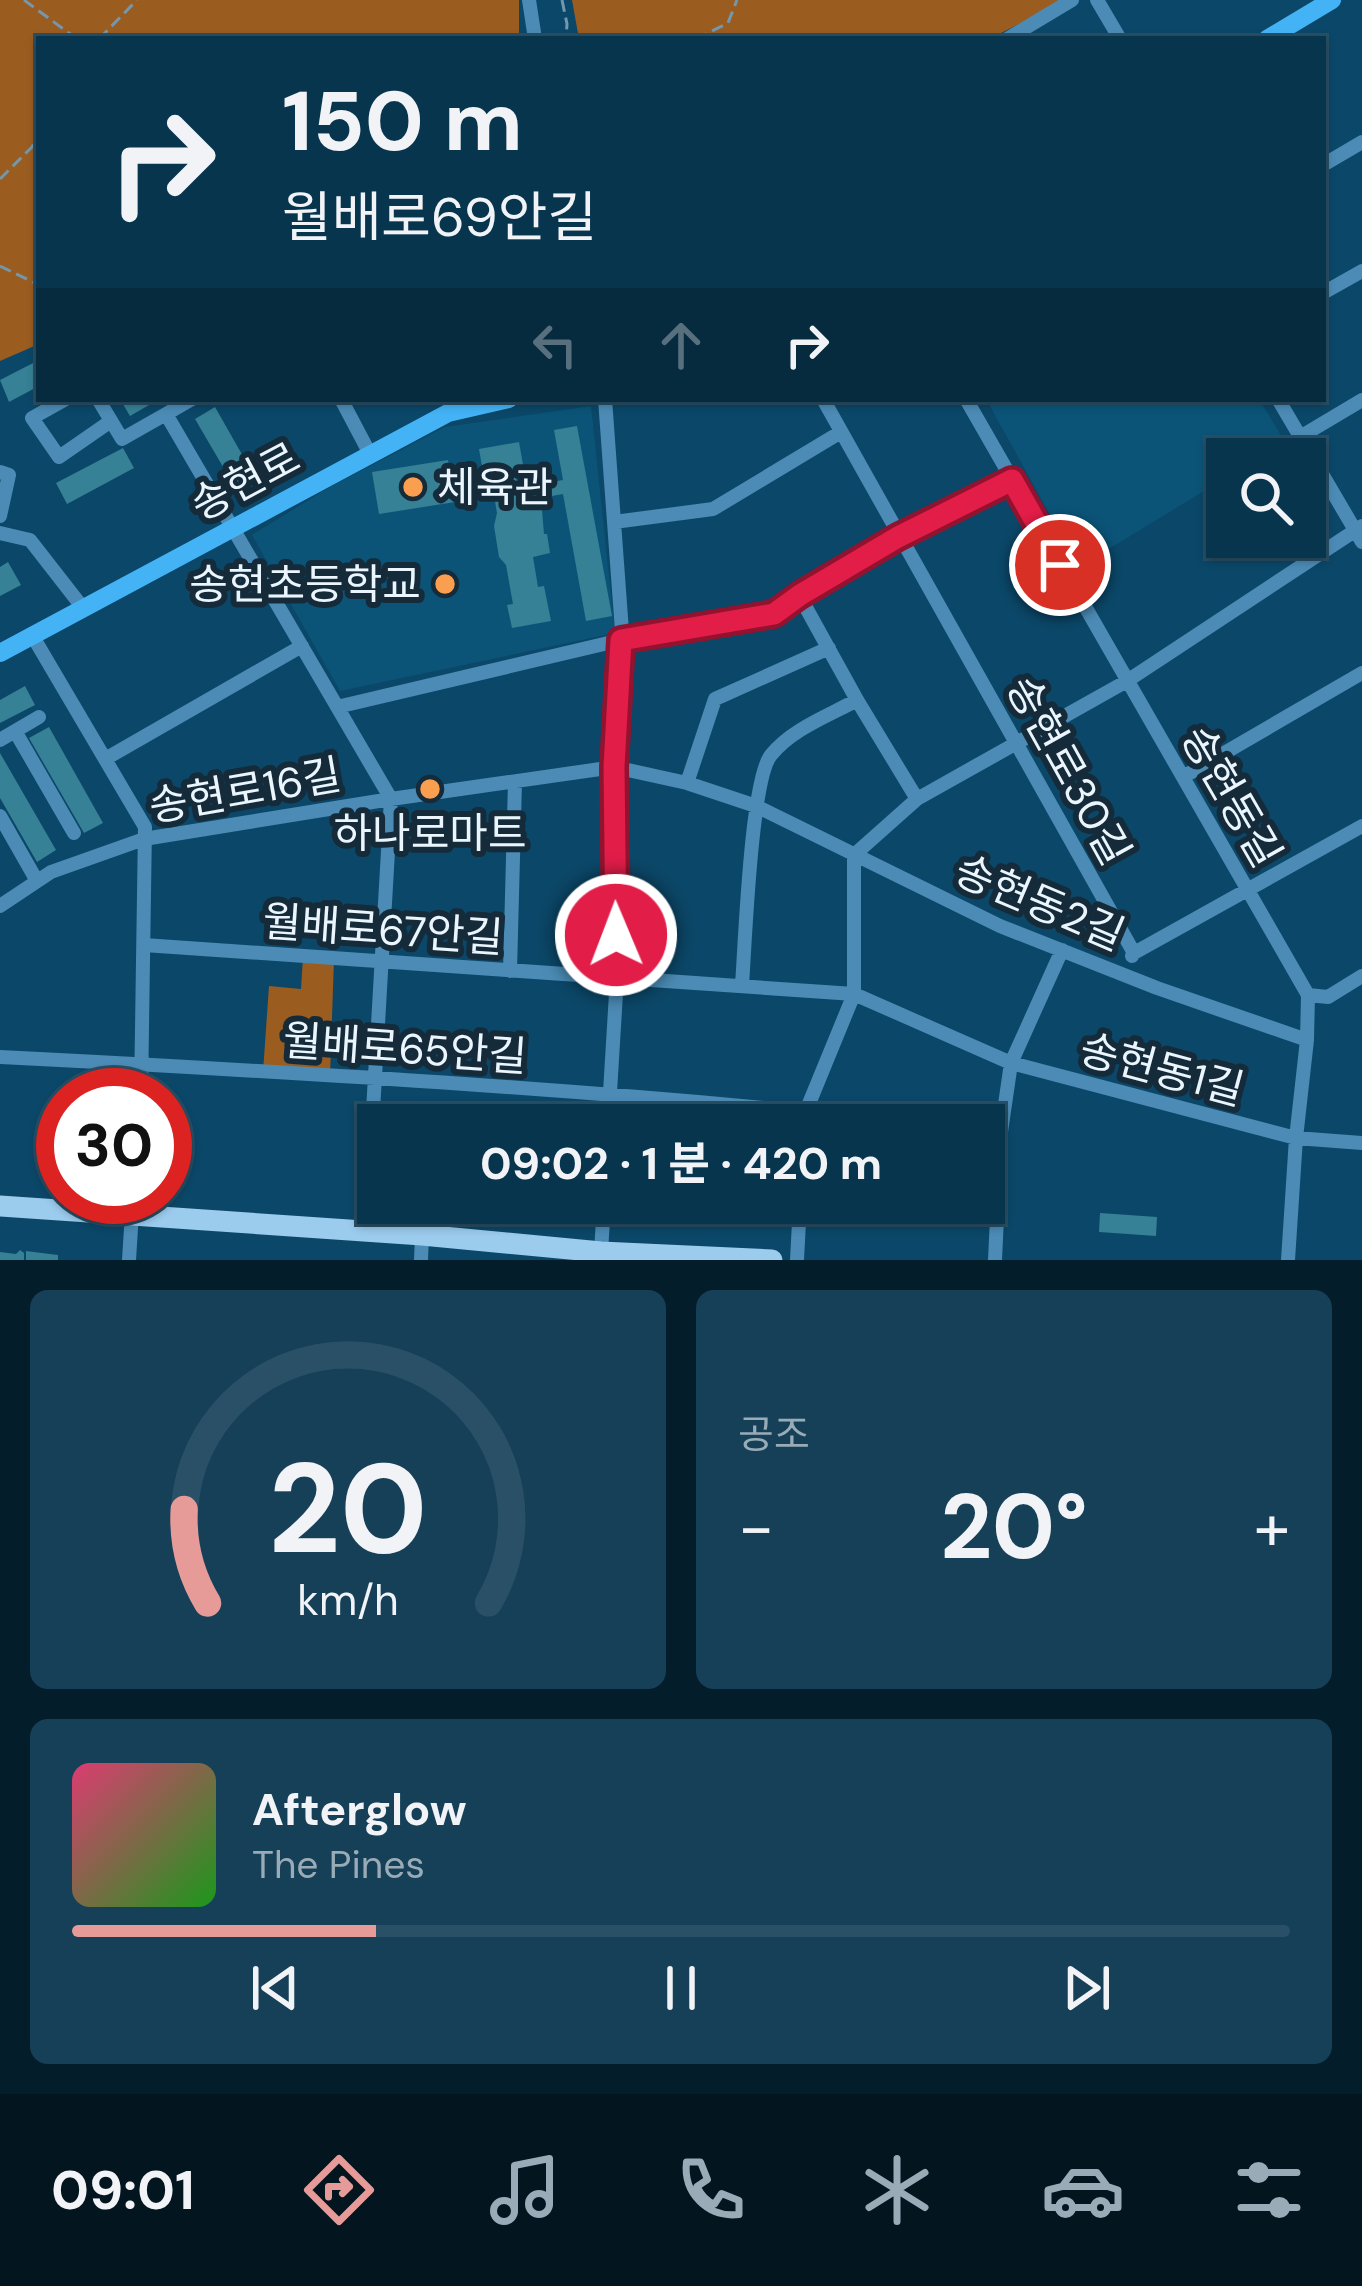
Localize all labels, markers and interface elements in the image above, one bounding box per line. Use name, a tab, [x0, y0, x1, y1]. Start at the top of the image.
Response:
text: 150 m	[282, 67, 523, 176]
icon: right	[84, 84, 240, 240]
text: 월배로69안길	[282, 182, 597, 253]
icon: left	[522, 312, 588, 378]
icon: ahead	[648, 312, 714, 378]
icon: right	[774, 312, 840, 378]
street label: 송현로	[181, 430, 309, 533]
map controls	[1206, 438, 1326, 558]
button: search	[1206, 438, 1326, 558]
place label: 체육관	[437, 460, 553, 515]
marker: 체육관	[400, 474, 426, 500]
pin	[1009, 514, 1111, 616]
icon: arrive	[1027, 532, 1093, 598]
place label: 송현초등학교	[189, 557, 421, 612]
marker: 송현초등학교	[432, 571, 458, 597]
street label: 송현로30길	[994, 666, 1143, 875]
street label: 송현동길	[1169, 716, 1294, 877]
street label: 송현로16길	[145, 747, 345, 834]
marker: 하나로마트	[417, 776, 443, 802]
place label: 하나로마트	[333, 806, 527, 861]
street label: 송현동2길	[947, 842, 1133, 963]
position arrow	[553, 872, 679, 998]
street label: 월배로67안길	[261, 894, 505, 965]
street label: 월배로65안길	[281, 1013, 529, 1084]
street label: 송현동1길	[1074, 1021, 1250, 1118]
speed limit sign: 30	[36, 1068, 192, 1224]
text: 09:02 · 1 분 · 420 m	[480, 1134, 882, 1193]
text: 공조	[738, 1409, 810, 1460]
text: 20	[268, 1428, 428, 1591]
text: 20°	[940, 1469, 1088, 1586]
text: −	[738, 1485, 774, 1570]
text: +	[1254, 1485, 1290, 1570]
text: km/h	[297, 1571, 399, 1627]
text: Afterglow	[252, 1780, 467, 1839]
text: The Pines	[252, 1839, 425, 1890]
icon: previous	[242, 1955, 308, 2021]
icon: pause	[648, 1955, 714, 2021]
icon: next	[1054, 1955, 1120, 2021]
icon: directions	[297, 2148, 381, 2232]
icon: music	[483, 2148, 567, 2232]
icon: phone	[669, 2148, 753, 2232]
icon: climate	[855, 2148, 939, 2232]
icon: car	[1041, 2148, 1125, 2232]
icon: filters	[1227, 2148, 1311, 2232]
text: 09:01	[51, 2155, 195, 2226]

